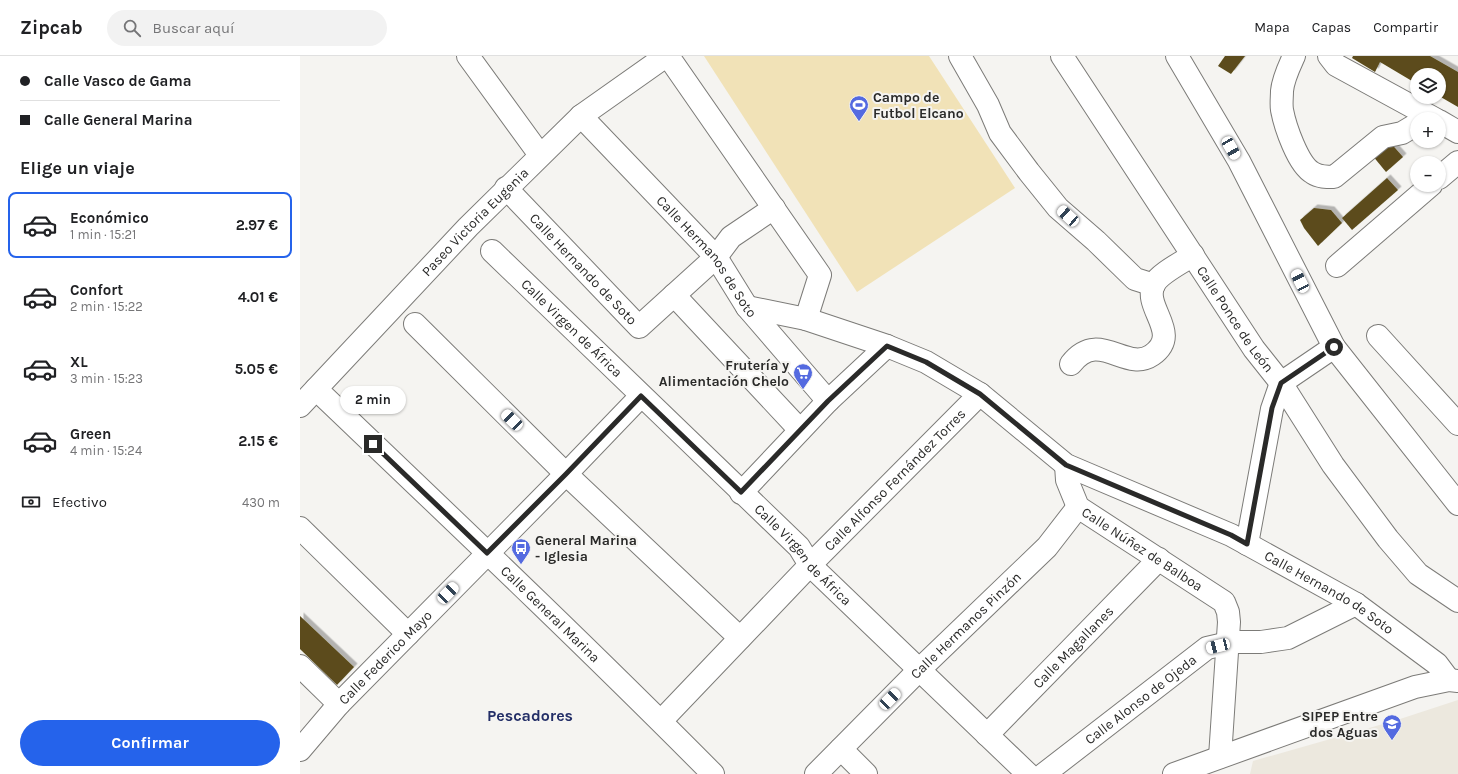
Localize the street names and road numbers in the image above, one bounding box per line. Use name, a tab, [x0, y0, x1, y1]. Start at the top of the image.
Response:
street label: Paseo Victoria Eugenia	[418, 164, 532, 280]
street label: Calle Hermanos de Soto	[653, 192, 761, 321]
street label: Calle Hernando de Soto	[526, 210, 641, 328]
street label: Calle Ponce de León	[1193, 263, 1278, 376]
street label: Calle Virgen de África	[518, 275, 626, 381]
street label: Calle Alfonso Fernández Torres	[821, 405, 969, 554]
street label: Calle Virgen de África	[751, 500, 855, 609]
street label: Calle Núñez de Balboa	[1079, 503, 1206, 595]
street label: Calle Hernando de Soto	[1262, 547, 1397, 638]
street label: Calle General Marina	[497, 562, 604, 666]
street label: Calle Hermanos Pinzón	[907, 568, 1025, 682]
street label: Calle Magallanes	[1029, 602, 1117, 692]
street label: Calle Federico Mayo	[335, 607, 435, 708]
street label: Calle Alonso de Ojeda	[1081, 651, 1200, 748]

